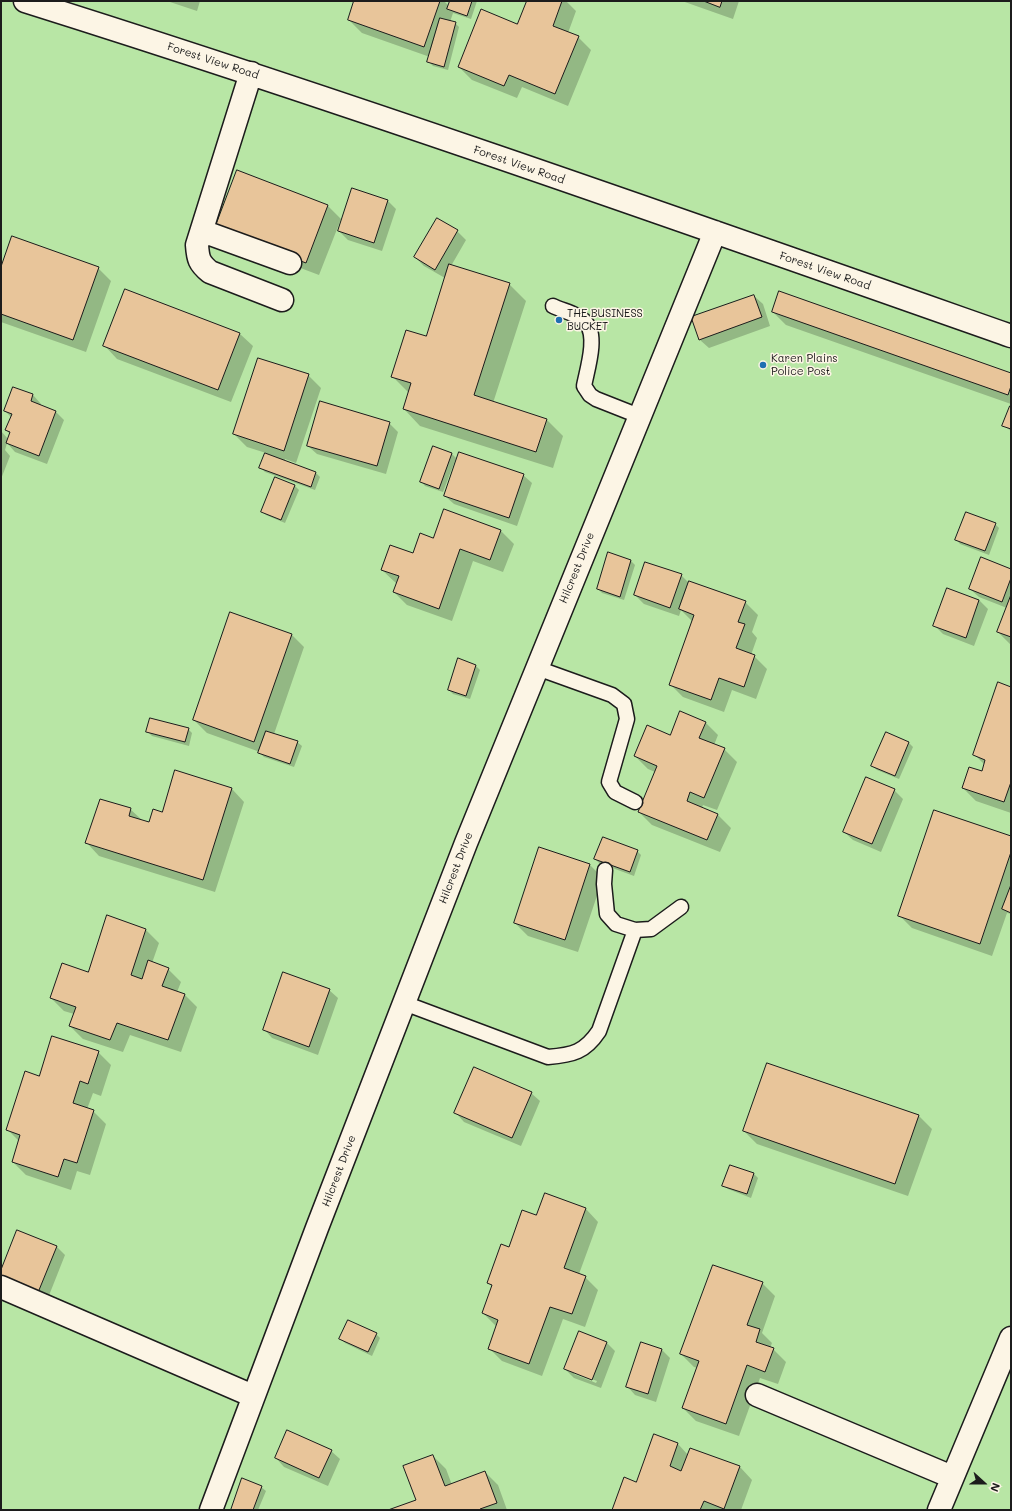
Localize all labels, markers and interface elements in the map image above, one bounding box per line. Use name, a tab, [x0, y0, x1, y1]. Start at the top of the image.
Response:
street label: Forest View Road	[166, 40, 260, 82]
street label: Forest View Road	[472, 143, 566, 187]
street label: Forest View Road	[778, 249, 872, 293]
place label: THE BUSINESS BUCKET	[567, 307, 643, 333]
marker: THE BUSINESS BUCKET	[554, 315, 564, 325]
place label: Karen Plains Police Post	[771, 352, 838, 378]
marker: Karen Plains Police Post	[758, 360, 768, 370]
street label: Hilcrest Drive	[557, 531, 597, 605]
street label: Hilcrest Drive	[436, 830, 476, 906]
street label: Hilcrest Drive	[319, 1133, 359, 1209]
north arrow	[964, 1463, 1004, 1503]
text: N	[987, 1481, 1004, 1494]

